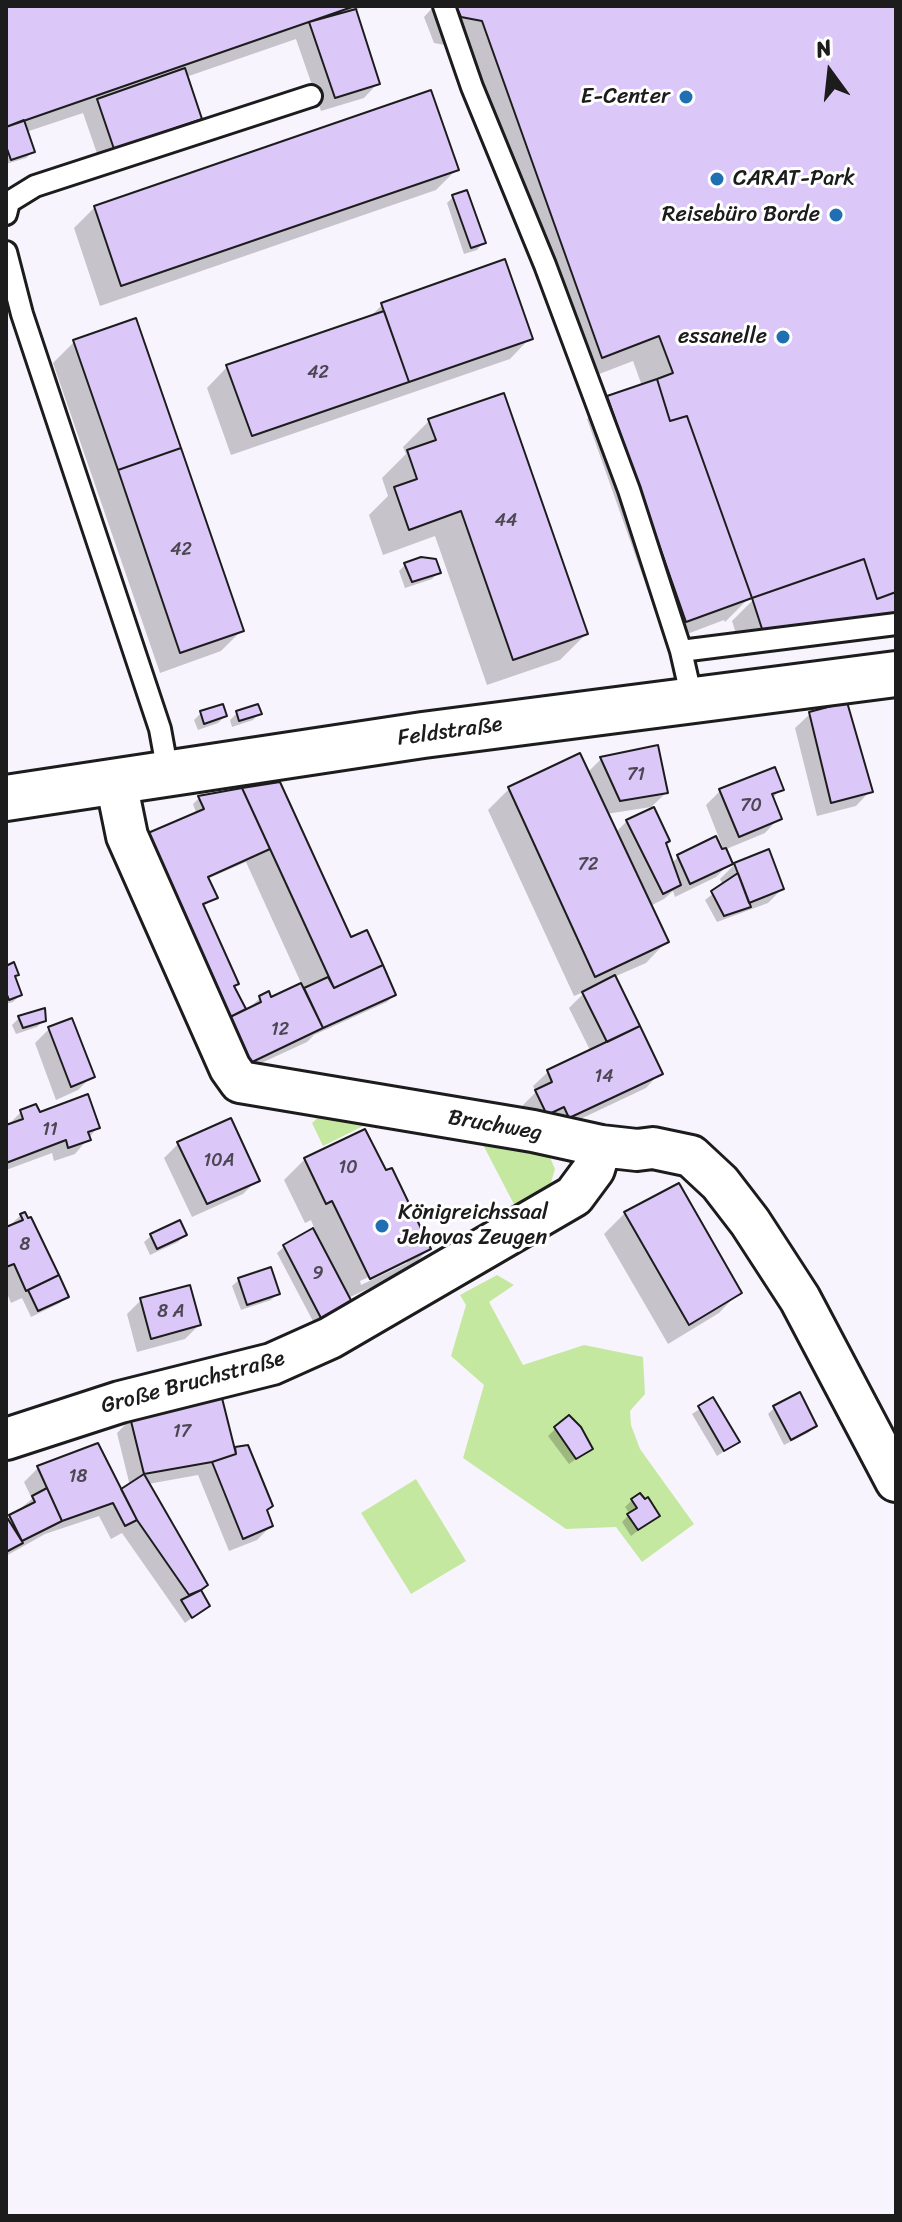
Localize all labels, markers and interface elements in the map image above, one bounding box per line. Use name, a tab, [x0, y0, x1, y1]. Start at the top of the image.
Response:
text: N	[811, 28, 836, 69]
north arrow	[790, 32, 870, 112]
place label: E-Center	[581, 84, 670, 110]
marker: E-Center	[677, 88, 695, 106]
place label: CARAT-Park	[733, 166, 855, 192]
marker: CARAT-Park	[708, 170, 726, 188]
place label: Reisebüro Borde	[662, 202, 820, 228]
marker: Reisebüro Borde	[827, 206, 845, 224]
place label: essanelle	[678, 324, 767, 350]
marker: essanelle	[774, 328, 792, 346]
house number: 42	[307, 362, 329, 384]
house number: 44	[495, 510, 517, 532]
house number: 42	[170, 539, 192, 561]
street label: Feldstraße	[396, 712, 504, 752]
house number: 71	[627, 764, 645, 786]
house number: 70	[740, 795, 762, 817]
house number: 72	[578, 854, 598, 876]
house number: 12	[271, 1019, 289, 1041]
house number: 14	[595, 1066, 613, 1088]
street label: Bruchweg	[446, 1105, 544, 1147]
house number: 11	[42, 1119, 58, 1141]
house number: 10A	[204, 1150, 234, 1172]
house number: 10	[338, 1157, 358, 1179]
place label: Königreichssaal Jehovas Zeugen	[398, 1200, 548, 1252]
marker: Königreichssaal Jehovas Zeugen	[373, 1217, 391, 1235]
house number: 8	[20, 1234, 30, 1256]
house number: 9	[312, 1263, 324, 1285]
house number: 8 A	[157, 1301, 185, 1323]
street label: Große Bruchstraße	[98, 1346, 288, 1420]
house number: 17	[173, 1421, 191, 1443]
house number: 18	[69, 1466, 87, 1488]

